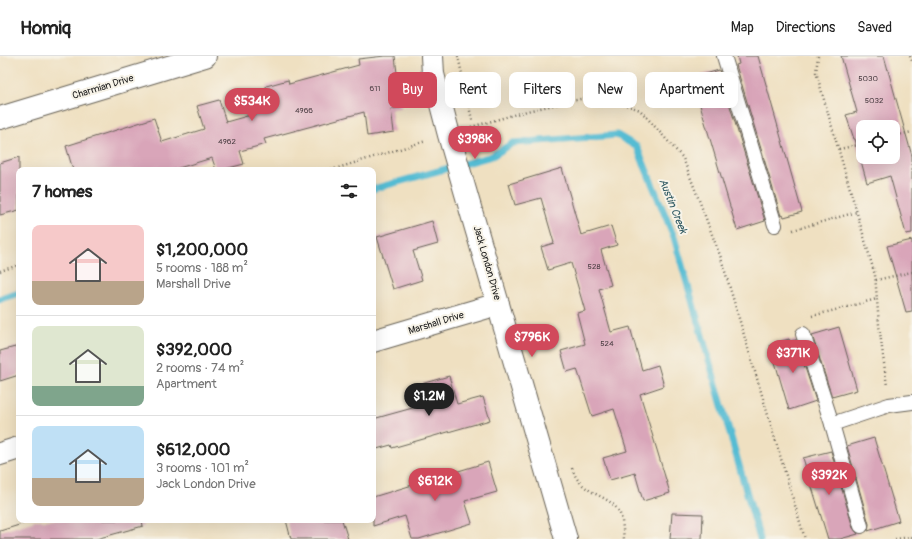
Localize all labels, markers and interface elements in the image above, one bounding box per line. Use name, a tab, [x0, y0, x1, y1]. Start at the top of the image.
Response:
text: Homiq	[20, 16, 71, 40]
text: Map	[731, 19, 754, 36]
text: Directions	[776, 19, 835, 36]
text: Saved	[857, 19, 892, 36]
street label: Charmian Drive	[71, 72, 135, 102]
chip: Buy	[388, 72, 437, 108]
chip: Rent	[445, 72, 501, 108]
chip: Filters	[509, 72, 575, 108]
chip: New	[583, 72, 637, 108]
chip: Apartment	[645, 72, 738, 108]
house number: 5030	[858, 74, 878, 83]
house number: 611	[370, 84, 380, 93]
pin: $534K	[224, 88, 280, 122]
text: $534K	[234, 93, 270, 109]
house number: 5032	[865, 96, 884, 105]
house number: 4966	[295, 106, 313, 115]
map controls	[856, 120, 900, 164]
button: locate	[856, 120, 900, 164]
pin: $398K	[447, 126, 503, 160]
text: $398K	[457, 131, 493, 147]
house number: 4962	[218, 137, 236, 146]
water label: Austin Creek	[656, 177, 690, 237]
icon: filters	[338, 180, 360, 202]
text: 7 homes	[32, 181, 92, 202]
street label: Jack London Drive	[471, 225, 503, 302]
text: $1,200,000	[156, 239, 248, 260]
icon: home	[64, 241, 112, 289]
text: 5 rooms · 188 m²	[156, 260, 248, 276]
house number: 528	[588, 262, 600, 271]
text: Marshall Drive	[156, 276, 231, 292]
street label: Marshall Drive	[407, 309, 465, 337]
pin: $796K	[504, 324, 560, 358]
text: $796K	[514, 329, 550, 345]
text: $392,000	[156, 339, 232, 360]
house number: 524	[600, 339, 614, 348]
pin: $371K	[765, 340, 821, 374]
icon: home	[64, 342, 112, 390]
text: $371K	[776, 345, 810, 361]
text: 2 rooms · 74 m²	[156, 360, 244, 376]
text: Apartment	[156, 376, 217, 392]
pin: $1.2M	[401, 383, 457, 417]
text: $1.2M	[413, 388, 445, 404]
text: $612,000	[156, 439, 230, 460]
icon: home	[64, 442, 112, 490]
text: 3 rooms · 101 m²	[156, 460, 249, 476]
pin: $392K	[801, 462, 857, 496]
text: $392K	[811, 467, 847, 483]
pin: $612K	[407, 468, 463, 502]
text: $612K	[418, 473, 452, 489]
text: Jack London Drive	[156, 476, 256, 492]

